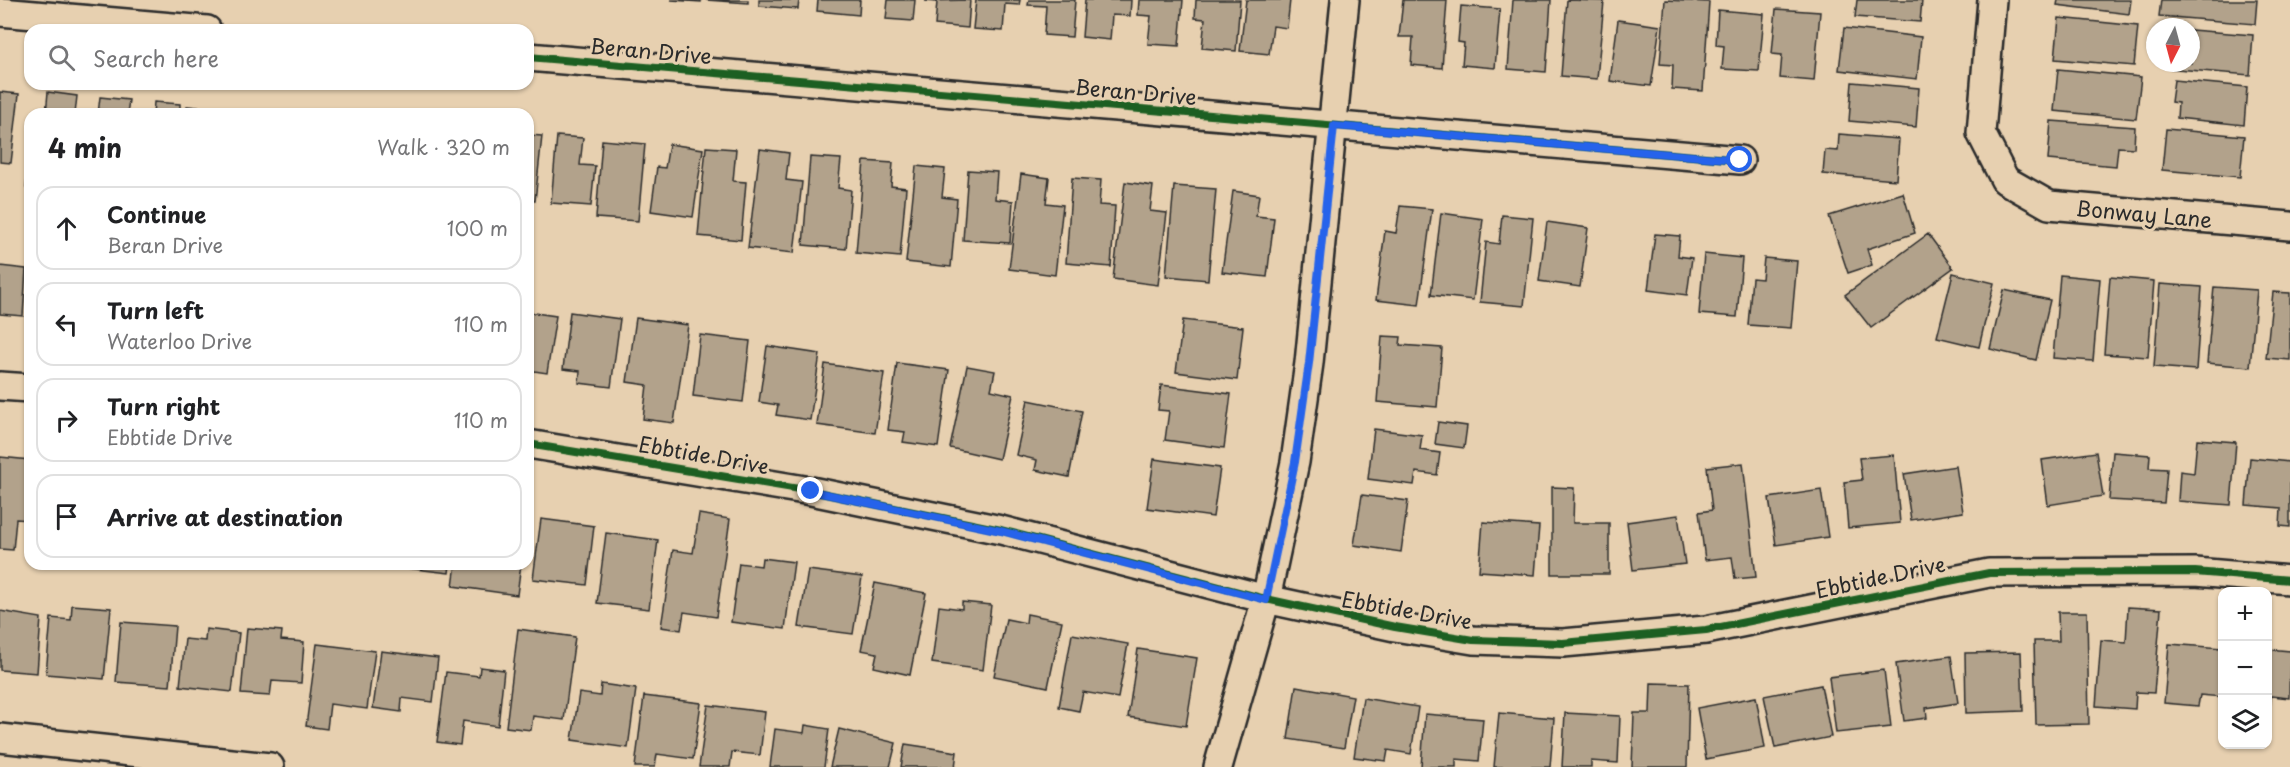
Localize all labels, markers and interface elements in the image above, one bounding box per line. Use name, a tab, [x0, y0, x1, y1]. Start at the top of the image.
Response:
north arrow	[2146, 18, 2200, 72]
search box	[24, 24, 534, 90]
street label: Beran Drive	[589, 29, 713, 71]
icon: search	[45, 41, 78, 74]
text: Search here	[93, 41, 219, 74]
street label: Beran Drive	[1074, 70, 1198, 112]
text: 4 min	[48, 128, 122, 167]
text: Walk · 320 m	[377, 132, 510, 162]
route start	[1726, 146, 1752, 172]
street label: Bonway Lane	[2074, 191, 2214, 235]
text: Continue	[107, 197, 206, 230]
icon: ahead	[50, 212, 83, 245]
text: 100 m	[447, 213, 508, 243]
text: Beran Drive	[107, 230, 223, 260]
text: Turn left	[107, 293, 204, 326]
icon: left	[50, 308, 83, 341]
text: 110 m	[454, 309, 508, 339]
text: Waterloo Drive	[107, 326, 252, 356]
text: Turn right	[107, 389, 220, 422]
icon: right	[50, 404, 83, 437]
text: 110 m	[454, 405, 508, 435]
text: Ebbtide Drive	[107, 422, 233, 452]
street label: Ebbtide Drive	[636, 427, 772, 481]
route end	[797, 477, 823, 503]
icon: arrive	[50, 500, 83, 533]
text: Arrive at destination	[107, 500, 343, 533]
street label: Ebbtide Drive	[1812, 547, 1948, 605]
street label: Ebbtide Drive	[1339, 582, 1475, 636]
map controls	[2218, 587, 2272, 749]
button: +	[2218, 587, 2272, 641]
button: −	[2218, 641, 2272, 695]
button: layers	[2218, 695, 2272, 749]

